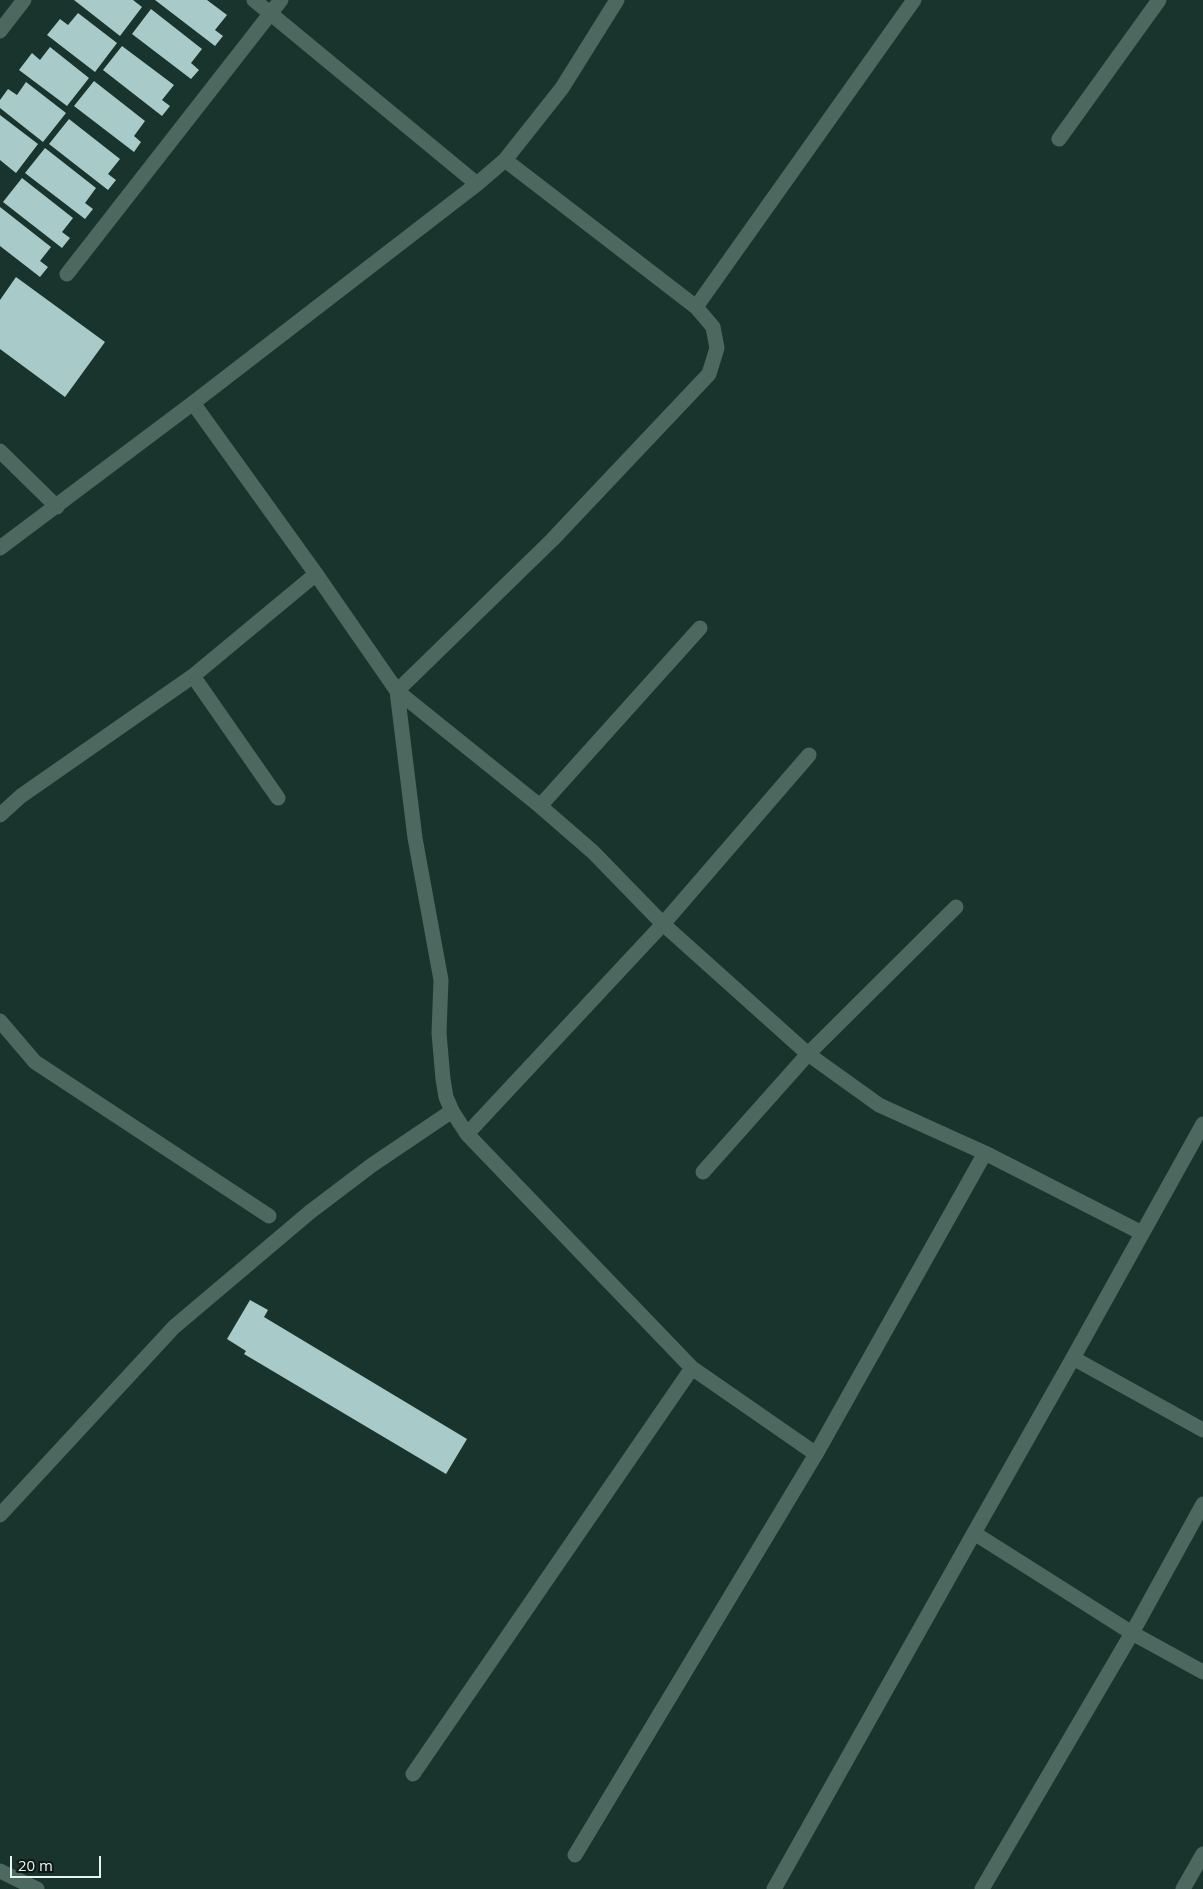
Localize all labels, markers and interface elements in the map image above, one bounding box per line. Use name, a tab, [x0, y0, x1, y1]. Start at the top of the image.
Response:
scale bar	[12, 1846, 104, 1878]
text: 20 m	[18, 1855, 53, 1875]

